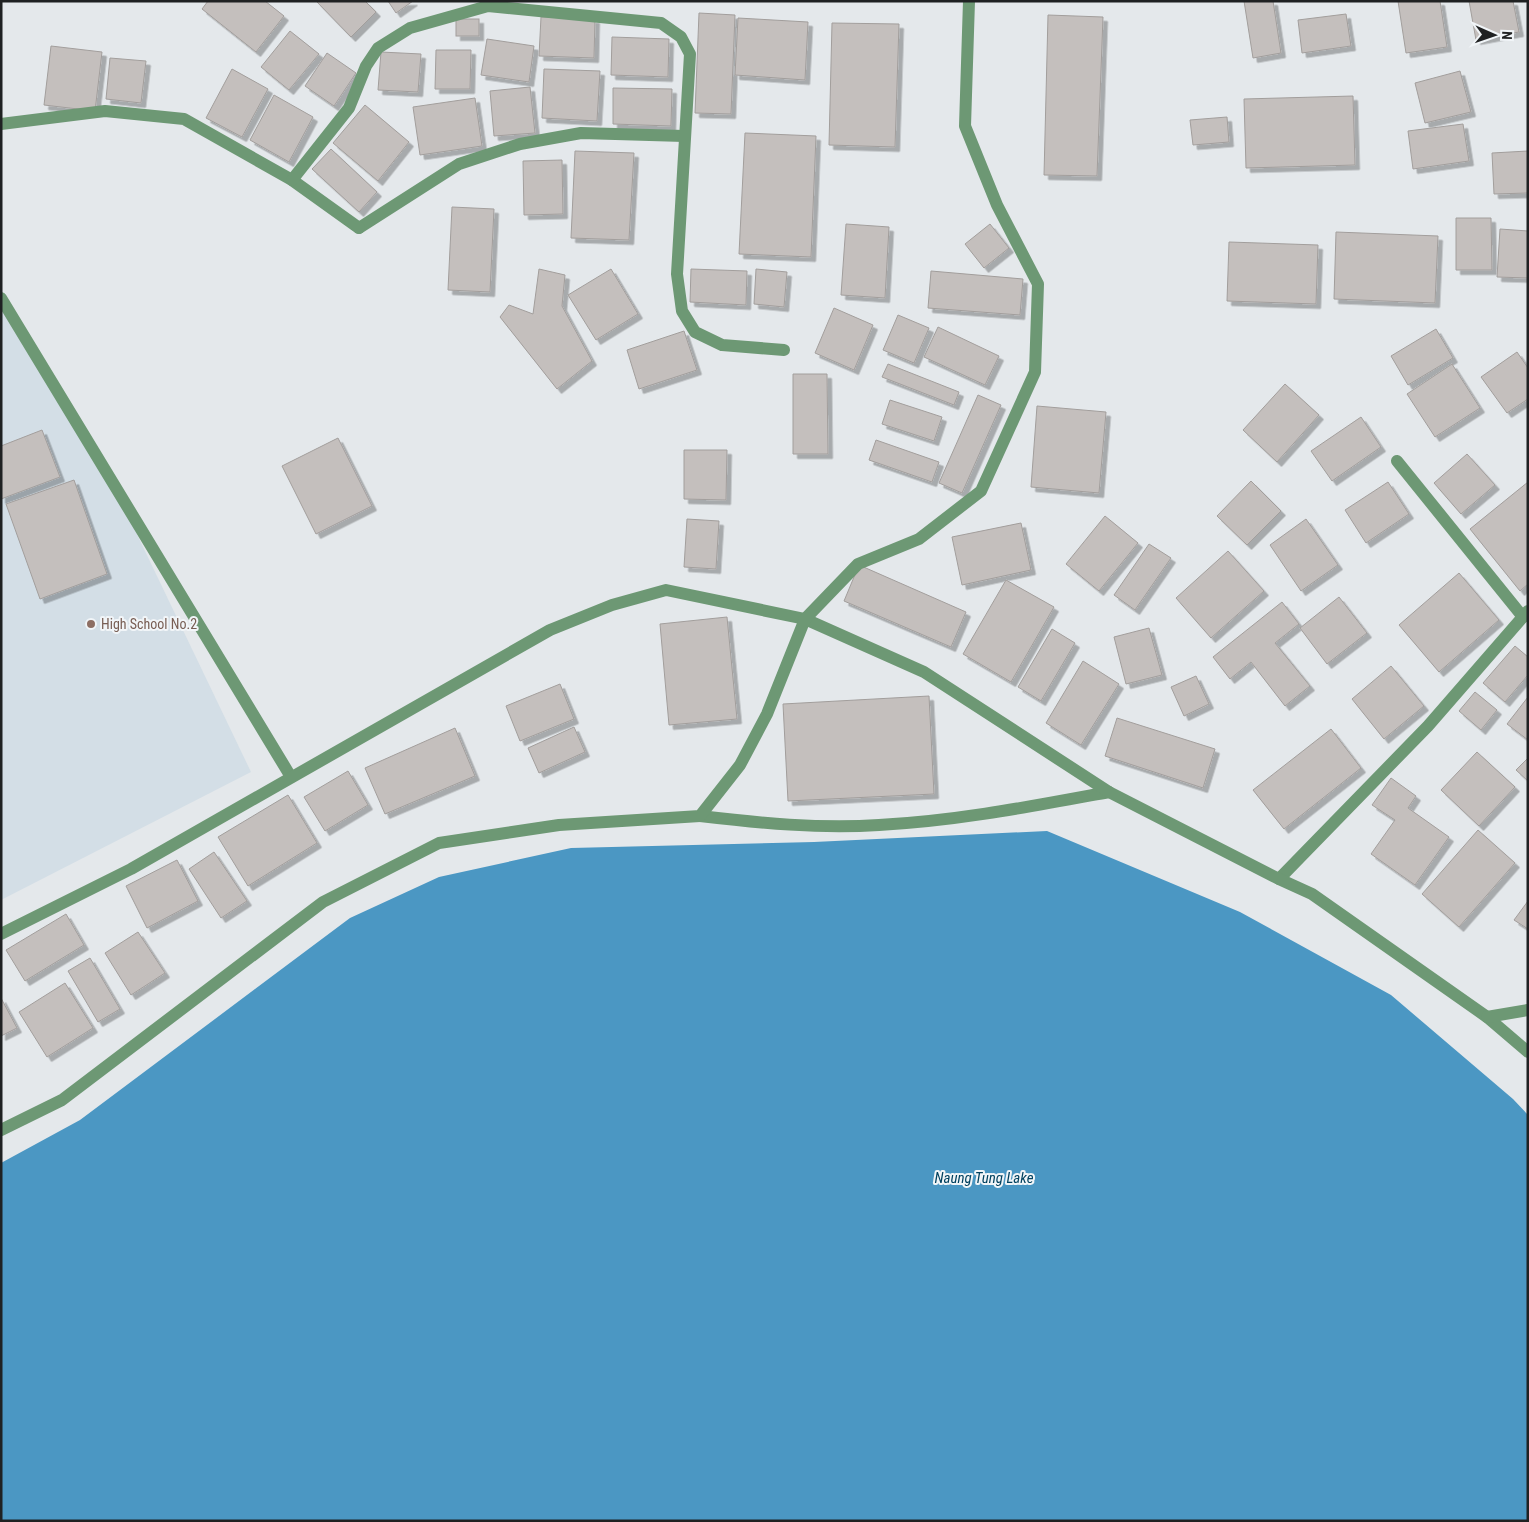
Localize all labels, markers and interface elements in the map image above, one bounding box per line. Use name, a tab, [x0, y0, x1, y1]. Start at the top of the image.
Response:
north arrow	[1469, 10, 1519, 60]
text: N	[1499, 31, 1515, 40]
place label: High School No.2	[101, 616, 197, 632]
marker: High School No.2	[85, 618, 97, 630]
water label: Naung Tung Lake	[934, 1169, 1034, 1187]

